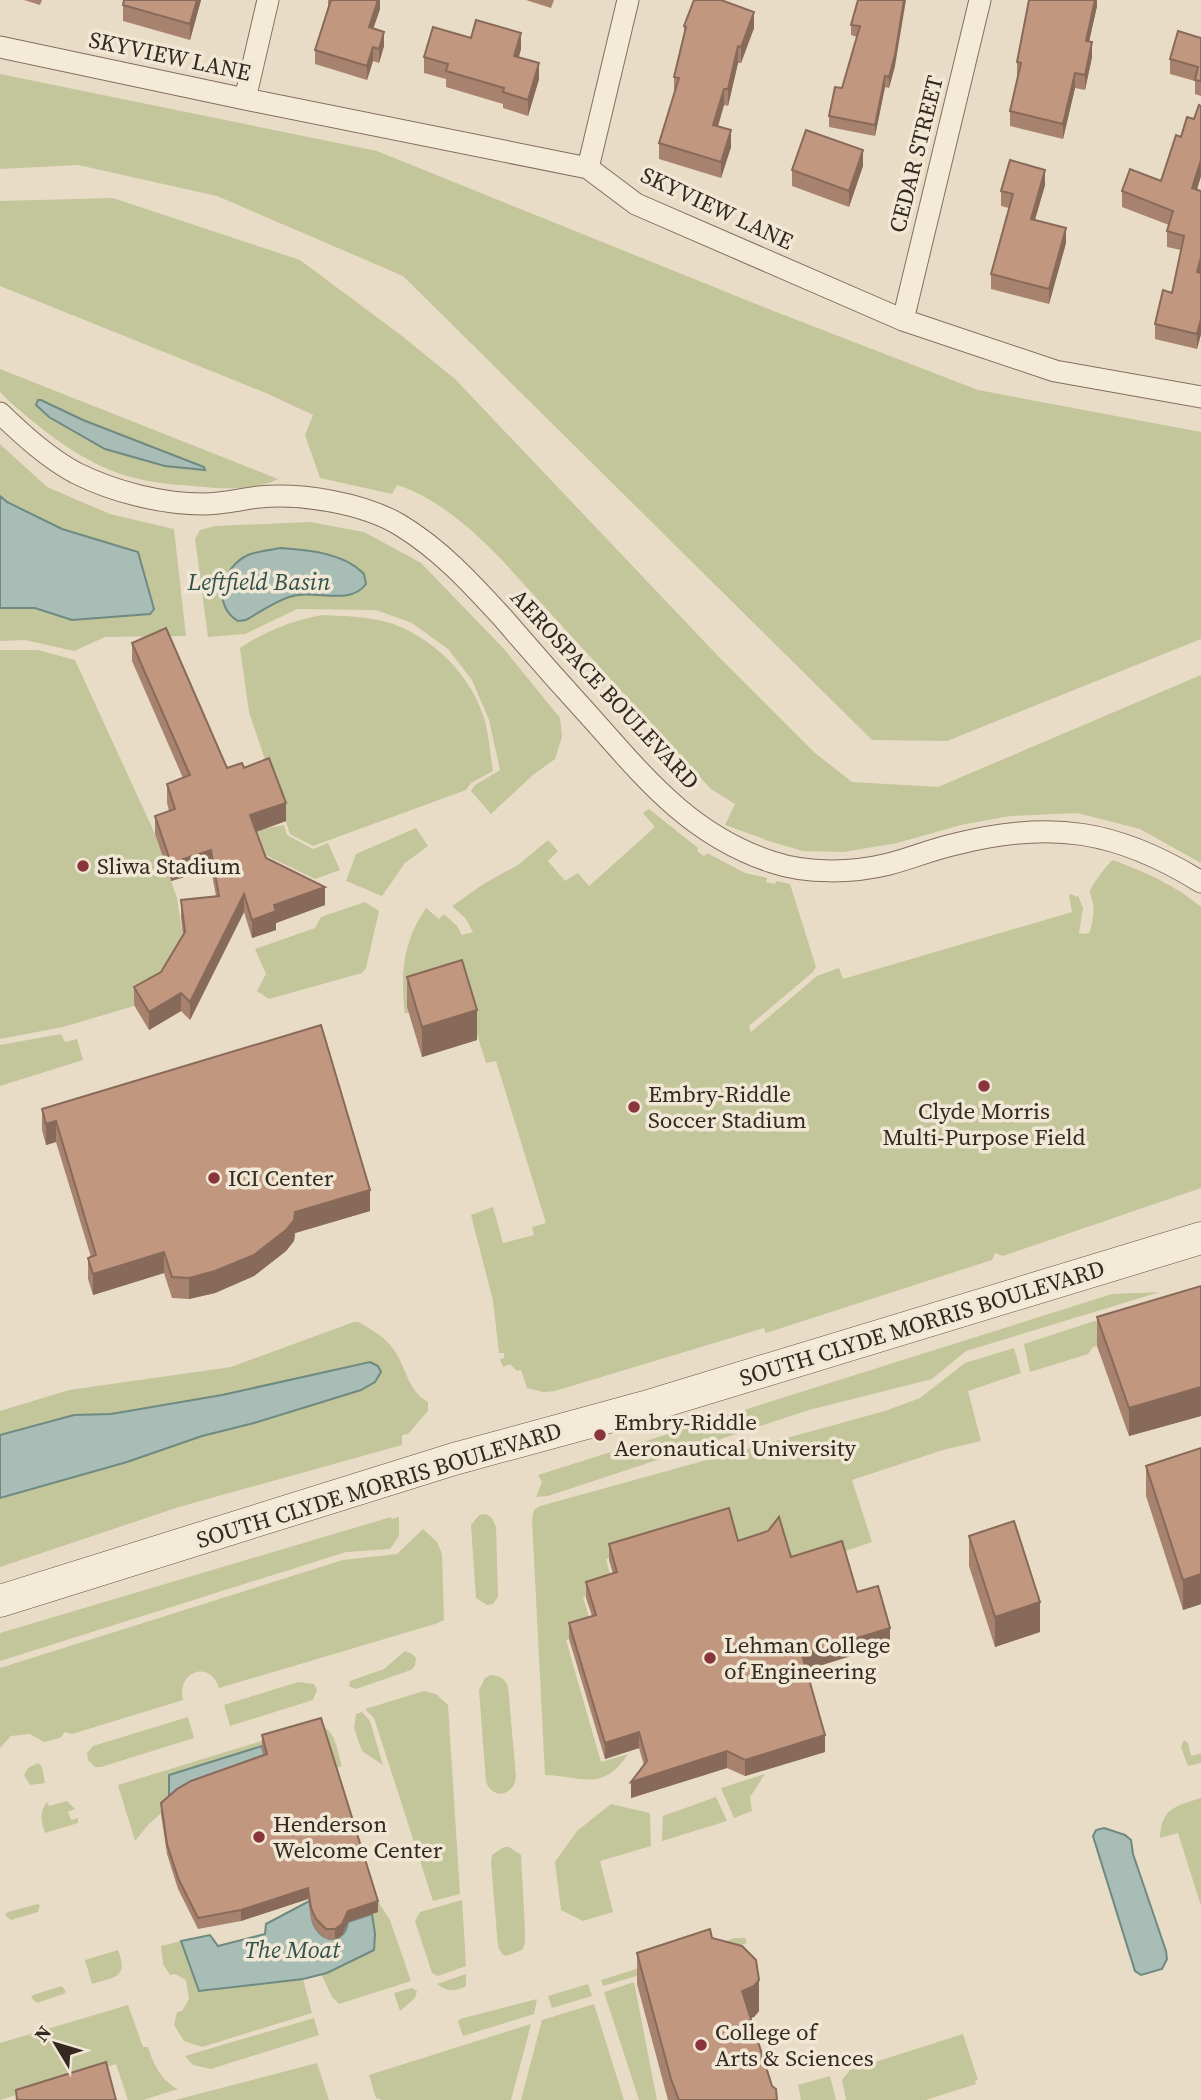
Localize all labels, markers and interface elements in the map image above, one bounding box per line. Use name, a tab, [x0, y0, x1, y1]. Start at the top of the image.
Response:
street label: SKYVIEW LANE	[86, 23, 254, 89]
street label: CEDAR STREET	[881, 72, 951, 236]
street label: SKYVIEW LANE	[636, 159, 798, 257]
water label: Leftfield Basin	[187, 565, 331, 598]
street label: AEROSPACE BOULEVARD	[503, 582, 707, 796]
place label: Sliwa Stadium	[97, 850, 241, 882]
marker: Sliwa Stadium	[75, 858, 91, 874]
place label: Embry-Riddle Soccer Stadium	[648, 1078, 807, 1136]
marker: Clyde Morris Multi-Purpose Field	[976, 1078, 992, 1094]
place label: Clyde Morris Multi-Purpose Field	[882, 1095, 1086, 1153]
marker: Embry-Riddle Soccer Stadium	[626, 1099, 642, 1115]
place label: ICI Center	[228, 1162, 334, 1194]
marker: ICI Center	[206, 1170, 222, 1186]
street label: SOUTH CLYDE MORRIS BOULEVARD	[735, 1252, 1109, 1394]
place label: Embry-Riddle Aeronautical University	[614, 1406, 856, 1464]
street label: SOUTH CLYDE MORRIS BOULEVARD	[192, 1414, 566, 1556]
marker: Embry-Riddle Aeronautical University	[592, 1427, 608, 1443]
place label: Lehman College of Engineering	[724, 1629, 890, 1687]
marker: Lehman College of Engineering	[702, 1650, 718, 1666]
place label: Henderson Welcome Center	[273, 1808, 443, 1866]
marker: Henderson Welcome Center	[251, 1829, 267, 1845]
water label: The Moat	[244, 1933, 341, 1966]
north arrow	[21, 2009, 91, 2079]
place label: College of Arts & Sciences	[715, 2016, 874, 2074]
text: N	[28, 2020, 57, 2047]
marker: College of Arts & Sciences	[693, 2037, 709, 2053]

